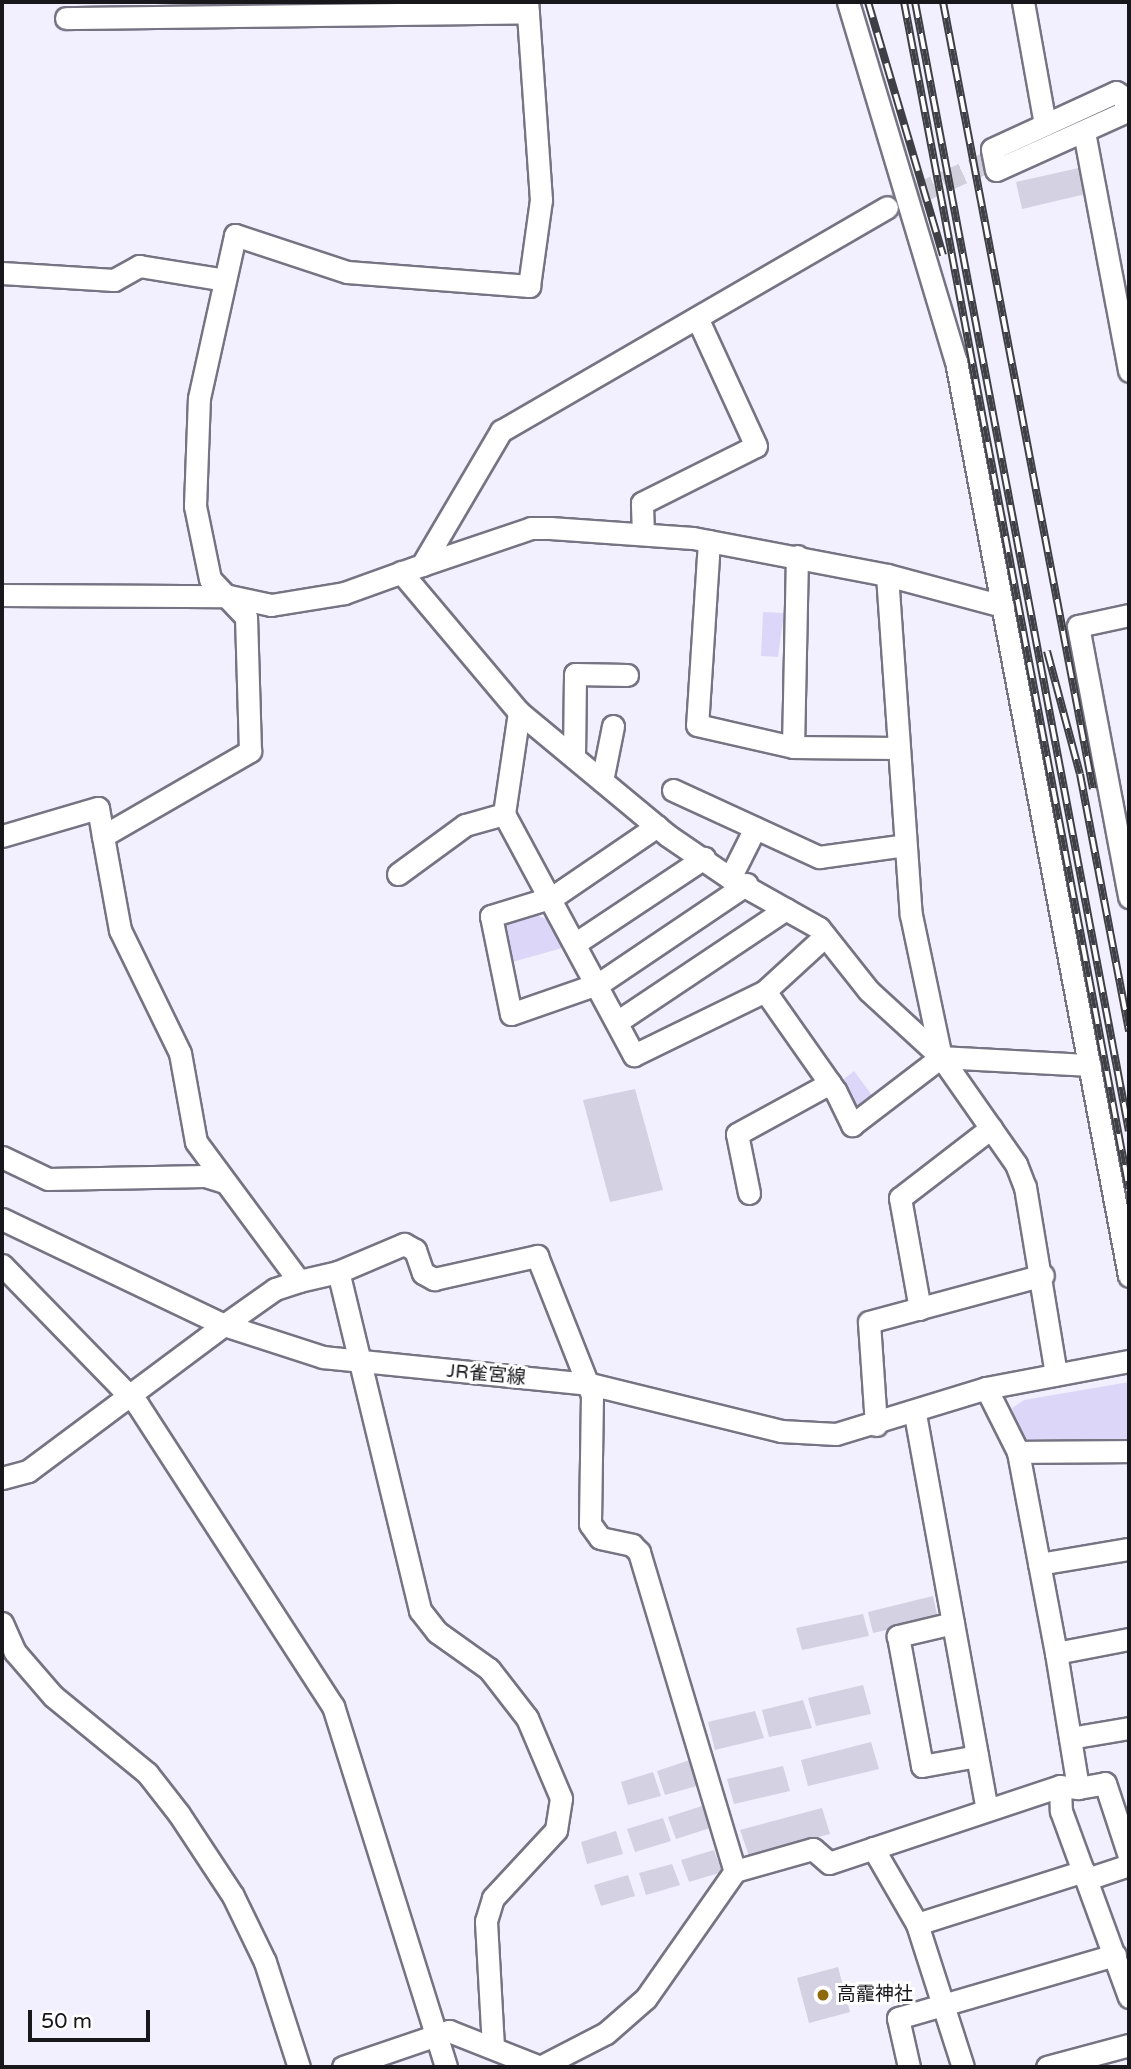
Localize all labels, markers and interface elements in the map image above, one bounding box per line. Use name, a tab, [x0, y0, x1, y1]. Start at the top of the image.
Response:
street label: JR雀宮線	[445, 1360, 527, 1390]
place label: 高靇神社	[837, 1984, 913, 2006]
marker: 高靇神社	[815, 1987, 831, 2003]
scale bar	[32, 1996, 154, 2040]
text: 50 m	[41, 2009, 92, 2034]

